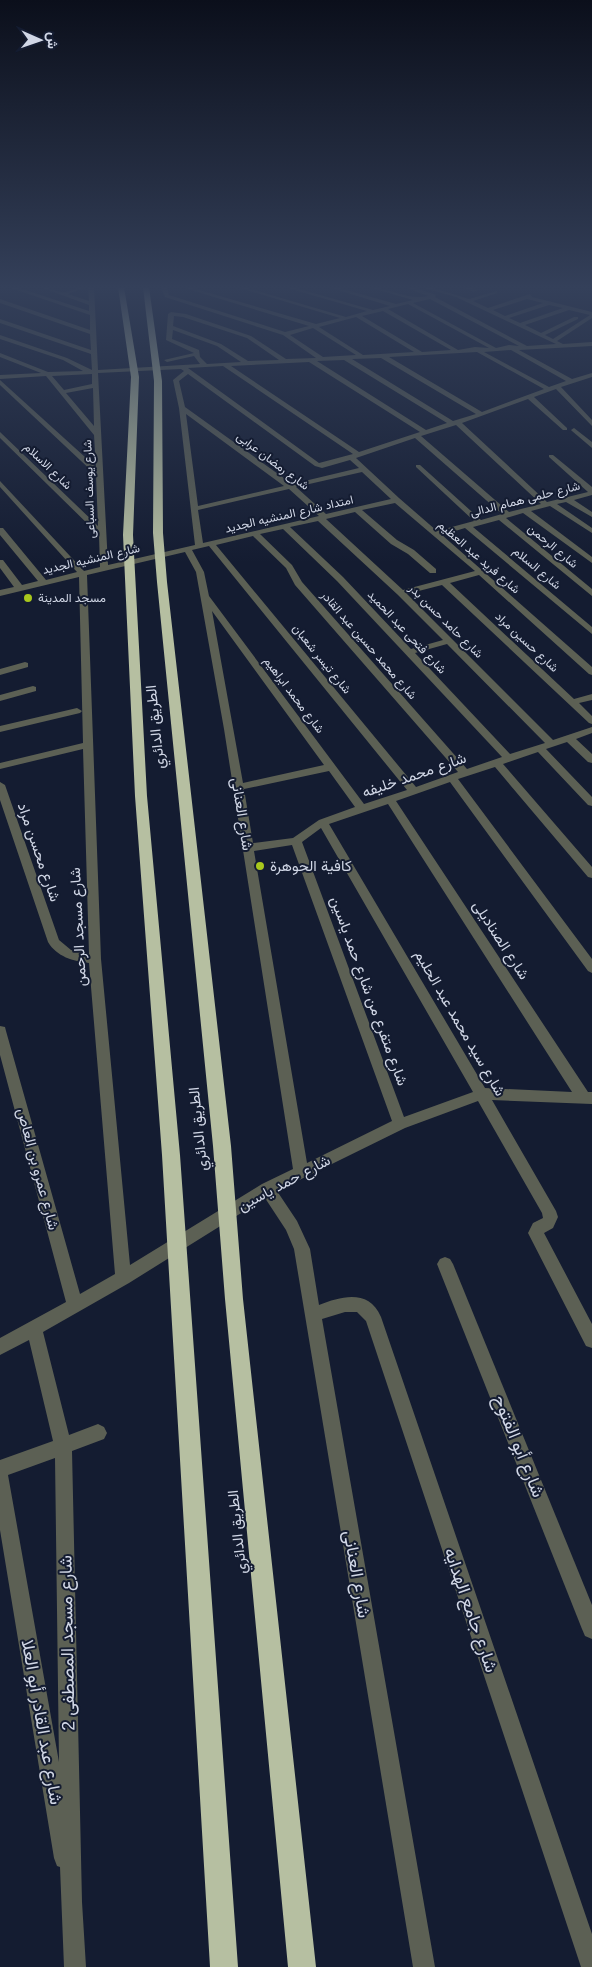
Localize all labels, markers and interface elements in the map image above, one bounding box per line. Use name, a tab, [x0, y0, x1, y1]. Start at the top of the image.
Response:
north arrow	[15, 15, 65, 65]
text: ش	[44, 32, 61, 49]
street label: شارع رمضان عرابى	[233, 429, 312, 494]
street label: شارع يوسف السباعى	[80, 439, 100, 539]
street label: شارع الاسلام	[20, 440, 75, 494]
street label: شارع حلمى همام الدالى	[468, 479, 582, 521]
street label: امتداد شارع المنشيه الجديد	[223, 492, 355, 538]
street label: شارع فريد عبد العظيم	[434, 517, 523, 598]
street label: شارع الرحمن	[524, 521, 581, 572]
street label: شارع المنشيه الجديد	[41, 541, 142, 579]
street label: شارع السلام	[509, 544, 564, 594]
street label: شارع حامد حسن بدر	[404, 580, 486, 662]
street label: شارع محمد حسين عبد القادر	[316, 587, 420, 703]
street label: شارع فتحى عبد الحميد	[363, 587, 449, 678]
place label: مسجد المدينة	[38, 591, 106, 605]
marker: مسجد المدينة	[22, 592, 34, 604]
street label: شارع حسين مراد	[491, 609, 561, 676]
street label: شارع تيسر شعبان	[288, 621, 354, 698]
street label: شارع محمد ابراهيم	[259, 654, 327, 737]
street label: الطريق الدائري	[142, 684, 172, 770]
street label: شارع محمد خليفه	[360, 749, 469, 803]
street label: شارع العنانى	[225, 776, 257, 852]
street label: شارع محسن مراد	[12, 800, 64, 905]
place label: كافية الحوهرة	[270, 857, 352, 875]
marker: كافية الحوهرة	[254, 860, 266, 872]
street label: شارع مسجد الرحمن	[66, 867, 92, 987]
street label: شارع متفرع من شارع حمد ياسين	[325, 894, 412, 1089]
street label: شارع الصناديلى	[467, 897, 533, 984]
street label: شارع سيد محمد عبد الحليم	[409, 947, 509, 1100]
street label: الطريق الدائري	[185, 1086, 215, 1172]
street label: شارع عمرو بن العاص	[11, 1106, 63, 1233]
street label: شارع حمد ياسين	[235, 1151, 334, 1217]
street label: شارع أبو الفتوح	[488, 1392, 549, 1501]
street label: الطريق الدائري	[224, 1489, 254, 1575]
street label: شارع العنانى	[338, 1529, 375, 1620]
street label: شارع جامع الهدايه	[438, 1545, 502, 1676]
street label: شارع مسجد المصطفى 2	[55, 1555, 81, 1731]
street label: شارع عبد القادر أبو العلا	[16, 1638, 66, 1806]

